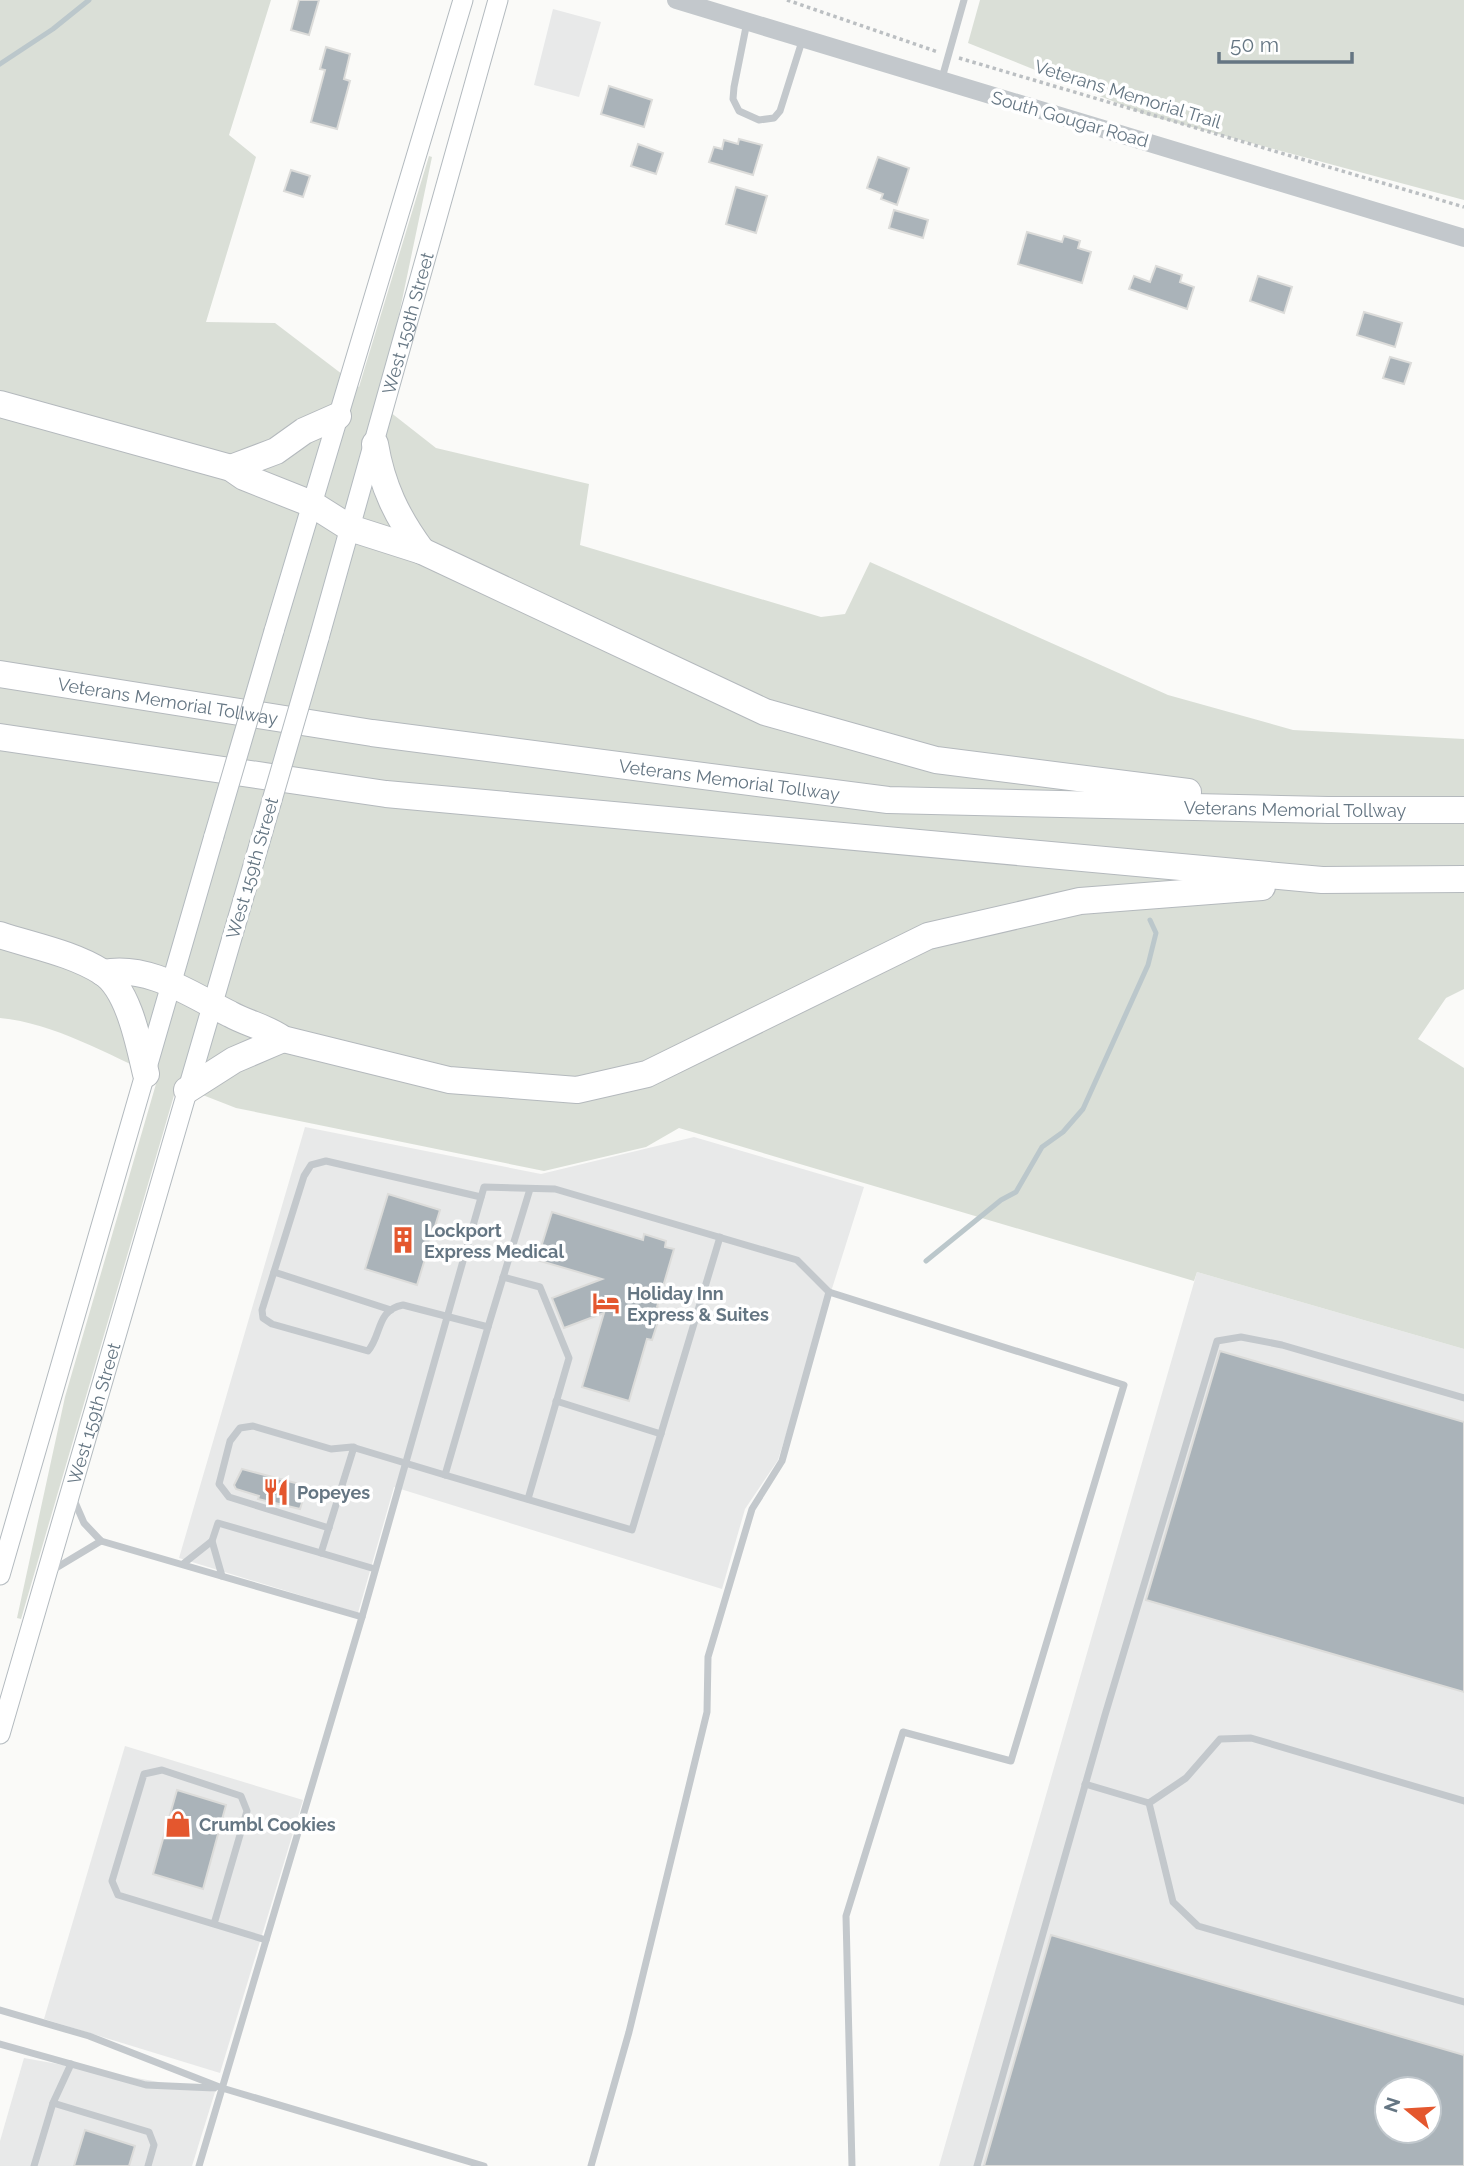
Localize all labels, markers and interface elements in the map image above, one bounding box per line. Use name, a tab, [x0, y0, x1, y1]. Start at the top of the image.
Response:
scale bar	[1219, 21, 1352, 65]
text: 50 m	[1230, 32, 1279, 57]
street label: Veterans Memorial Trail	[1032, 56, 1224, 132]
street label: South Gougar Road	[989, 87, 1151, 151]
street label: West 159th Street	[377, 250, 437, 397]
street label: Veterans Memorial Tollway	[56, 673, 280, 728]
street label: Veterans Memorial Tollway	[618, 755, 841, 804]
street label: West 159th Street	[222, 795, 282, 941]
street label: Veterans Memorial Tollway	[1183, 796, 1407, 821]
place label: Lockport Express Medical	[424, 1220, 564, 1262]
building icon: Lockport Express Medical	[388, 1225, 418, 1255]
place label: Holiday Inn Express & Suites	[627, 1283, 769, 1325]
hotel icon: Holiday Inn Express & Suites	[591, 1288, 621, 1318]
street label: West 159th Street	[63, 1340, 124, 1487]
restaurant icon: Popeyes	[261, 1477, 291, 1507]
place label: Popeyes	[297, 1482, 370, 1503]
shop icon: Crumbl Cookies	[163, 1809, 193, 1839]
place label: Crumbl Cookies	[199, 1814, 336, 1835]
north arrow	[1373, 2075, 1443, 2145]
text: N	[1379, 2094, 1405, 2115]

